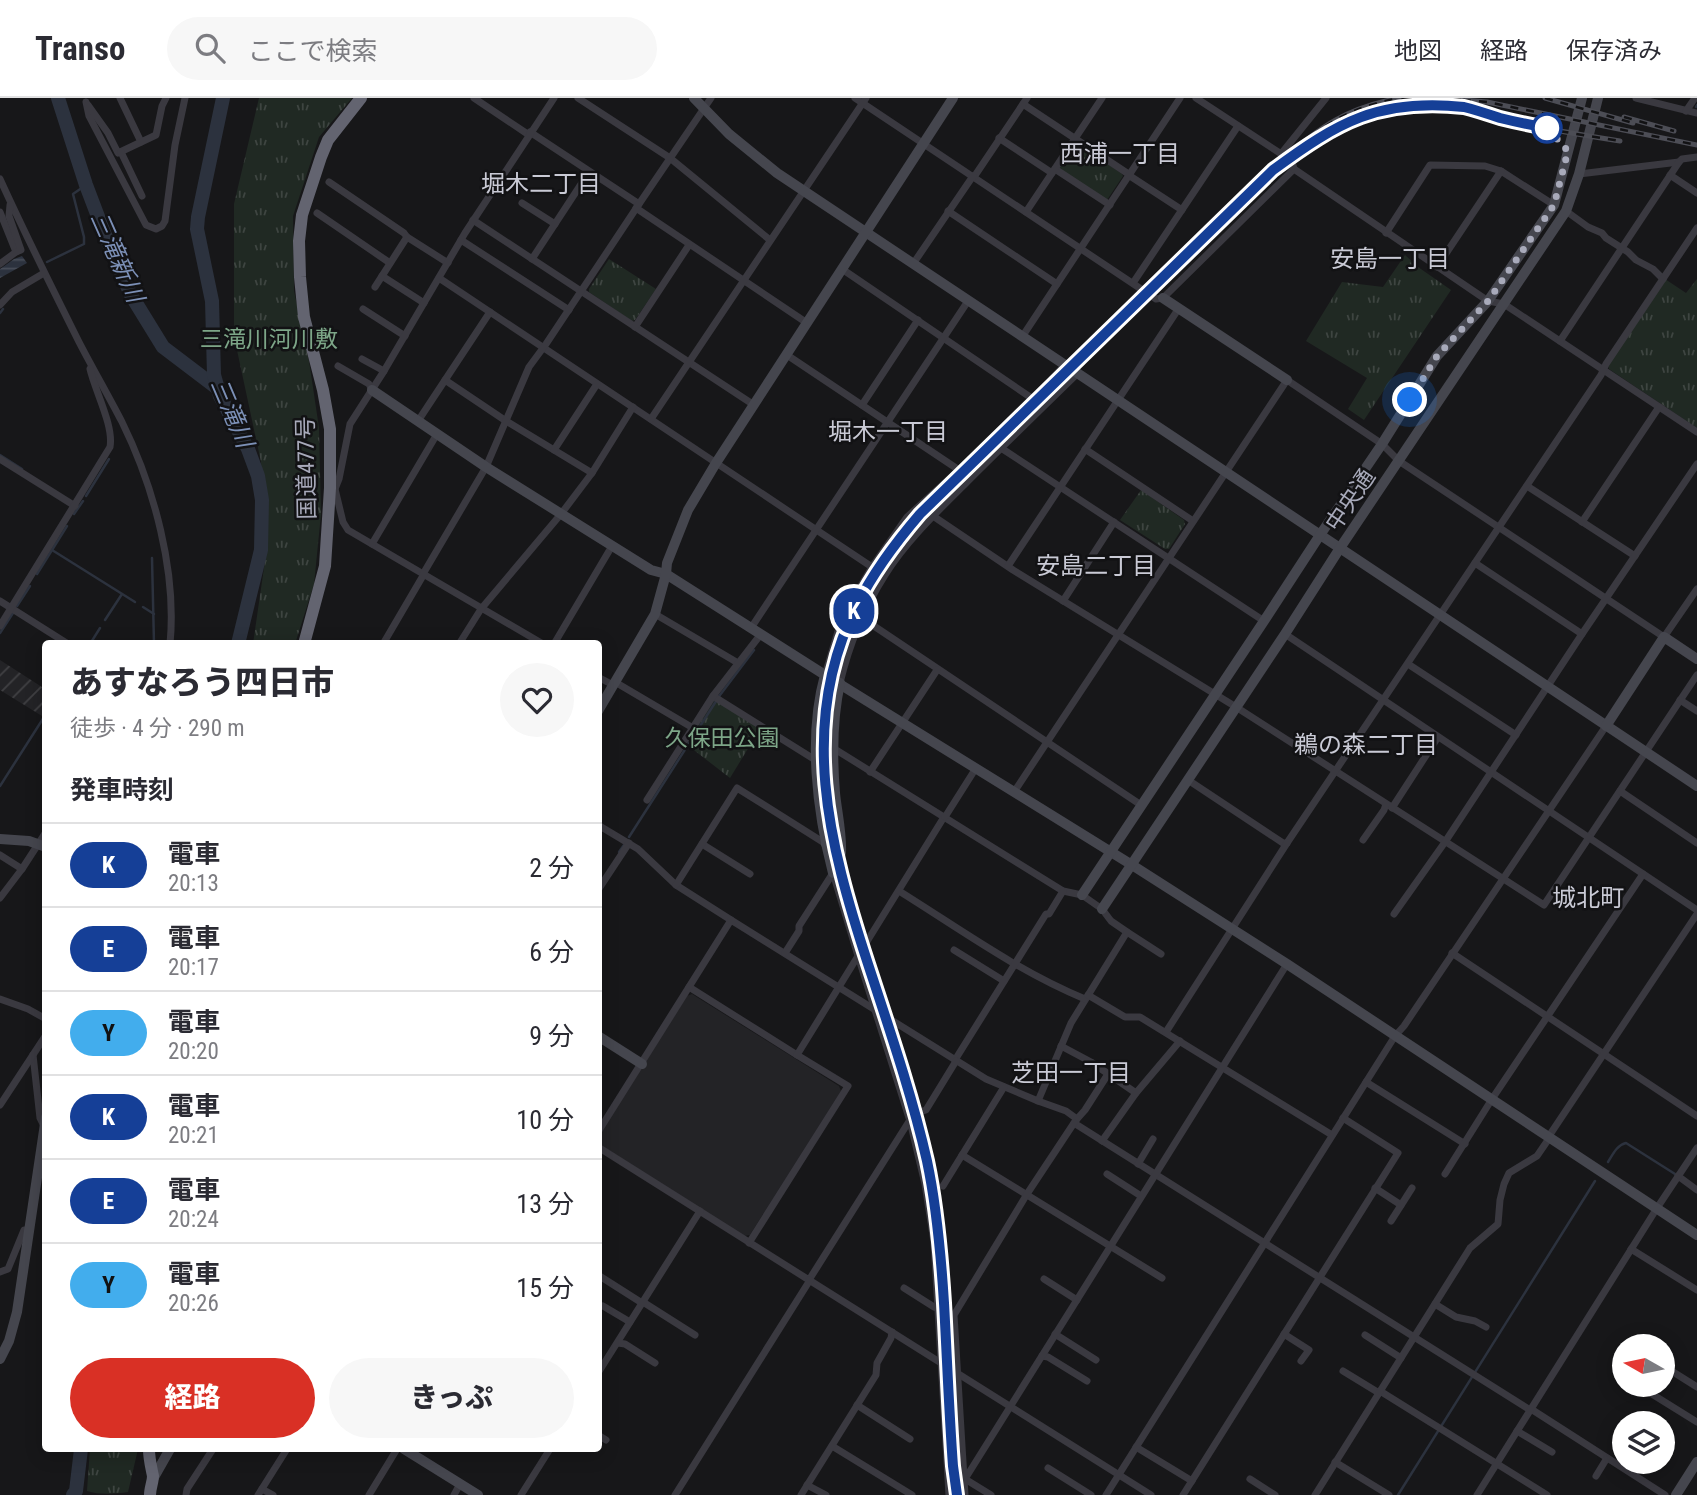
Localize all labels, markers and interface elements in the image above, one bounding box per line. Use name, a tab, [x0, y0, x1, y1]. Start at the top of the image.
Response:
search box	[167, 17, 657, 80]
text: Transo	[35, 29, 125, 68]
icon: search	[191, 29, 229, 67]
text: ここで検索	[247, 36, 378, 66]
text: 地図	[1394, 37, 1442, 65]
text: 経路	[1480, 37, 1528, 65]
text: 保存済み	[1566, 37, 1662, 65]
unlabelled marker	[1532, 113, 1562, 143]
district label: 西浦一丁目	[1060, 140, 1180, 168]
district label: 堀木二丁目	[481, 170, 601, 198]
water label: 三滝新川	[85, 207, 151, 309]
district label: 安島一丁目	[1330, 245, 1450, 273]
park label: 三滝川河川敷	[200, 326, 338, 353]
water label: 三滝川	[205, 374, 260, 454]
your location	[1392, 382, 1427, 417]
street label: 国道477号	[292, 416, 321, 520]
district label: 堀木一丁目	[828, 418, 948, 446]
street label: 中央通	[1320, 464, 1381, 536]
district label: 安島二丁目	[1036, 552, 1156, 580]
line badge: K	[831, 588, 877, 634]
text: K	[847, 597, 861, 625]
text: あすなろう四日市	[70, 663, 334, 702]
button: heart	[500, 663, 574, 737]
text: 徒歩 · 4 分 · 290 m	[70, 715, 245, 742]
park label: 久保田公園	[665, 725, 780, 752]
district label: 鵜の森二丁目	[1294, 731, 1438, 759]
text: 発車時刻	[70, 775, 174, 805]
text: 電車	[168, 839, 220, 869]
text: K	[102, 851, 115, 879]
text: 2 分	[529, 853, 574, 883]
text: 20:13	[168, 870, 219, 897]
district label: 城北町	[1552, 884, 1624, 912]
text: 電車	[168, 923, 220, 953]
text: E	[103, 935, 114, 963]
text: 6 分	[529, 937, 574, 967]
text: 20:17	[168, 954, 219, 981]
text: 電車	[168, 1007, 220, 1037]
text: Y	[102, 1019, 115, 1047]
text: 9 分	[529, 1021, 574, 1051]
text: 20:20	[168, 1038, 219, 1065]
district label: 芝田一丁目	[1011, 1059, 1131, 1087]
text: 電車	[168, 1091, 220, 1121]
text: K	[102, 1103, 115, 1131]
text: 10 分	[516, 1105, 574, 1135]
text: 20:21	[168, 1122, 219, 1149]
text: 電車	[168, 1175, 220, 1205]
text: E	[103, 1187, 114, 1215]
text: 13 分	[516, 1189, 574, 1219]
text: 20:24	[168, 1206, 219, 1233]
text: 電車	[168, 1259, 220, 1289]
text: Y	[102, 1271, 115, 1299]
text: 15 分	[516, 1273, 574, 1303]
text: 20:26	[168, 1290, 219, 1317]
north arrow	[1612, 1334, 1675, 1396]
map controls	[1612, 1334, 1675, 1474]
button: 経路	[70, 1358, 315, 1438]
button: きっぷ	[329, 1358, 574, 1438]
button: layers	[1612, 1411, 1675, 1474]

